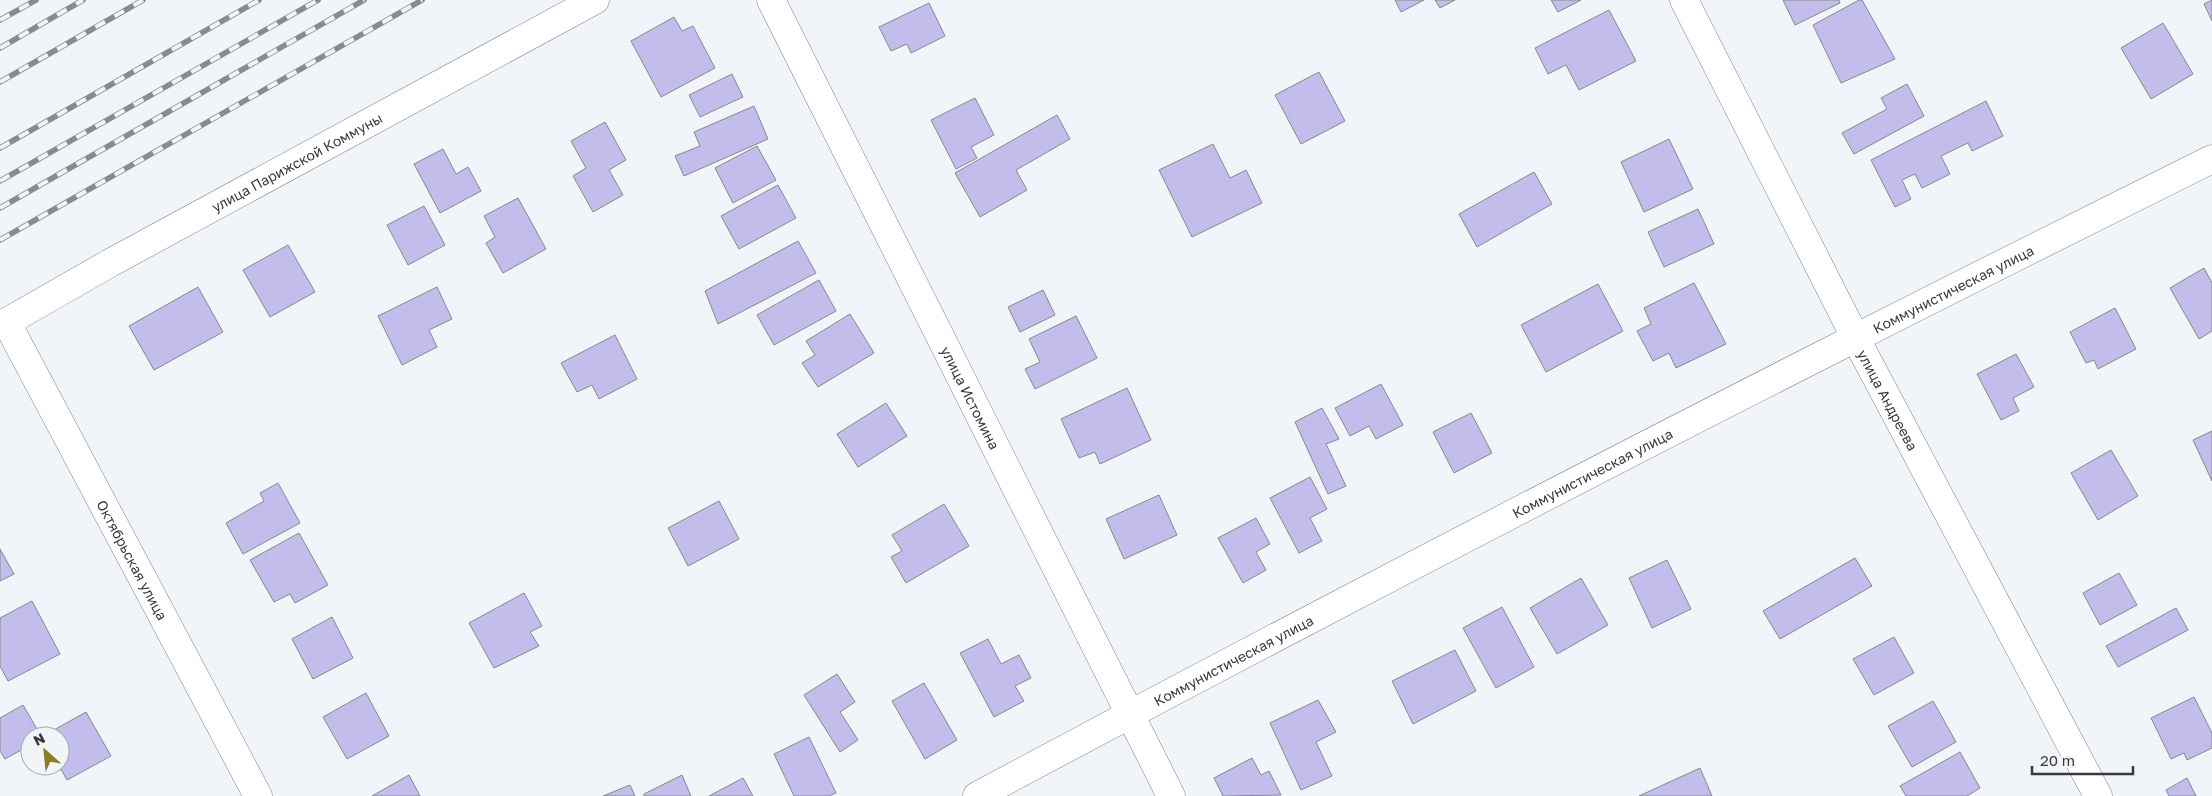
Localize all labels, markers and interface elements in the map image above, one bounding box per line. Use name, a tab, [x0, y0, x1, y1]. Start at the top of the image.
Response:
street label: улица Парижской Коммуны	[208, 109, 385, 215]
street label: Коммунистическая улица	[1870, 241, 2036, 336]
street label: улица Истомина	[938, 343, 1004, 452]
street label: улица Андреева	[1855, 346, 1922, 453]
street label: Коммунистическая улица	[1509, 424, 1675, 521]
street label: Октябрьская улица	[94, 497, 171, 623]
street label: Коммунистическая улица	[1150, 611, 1316, 709]
north arrow	[20, 726, 70, 776]
text: N	[30, 729, 47, 749]
scale bar	[2032, 744, 2133, 776]
text: 20 m	[2040, 751, 2075, 769]

